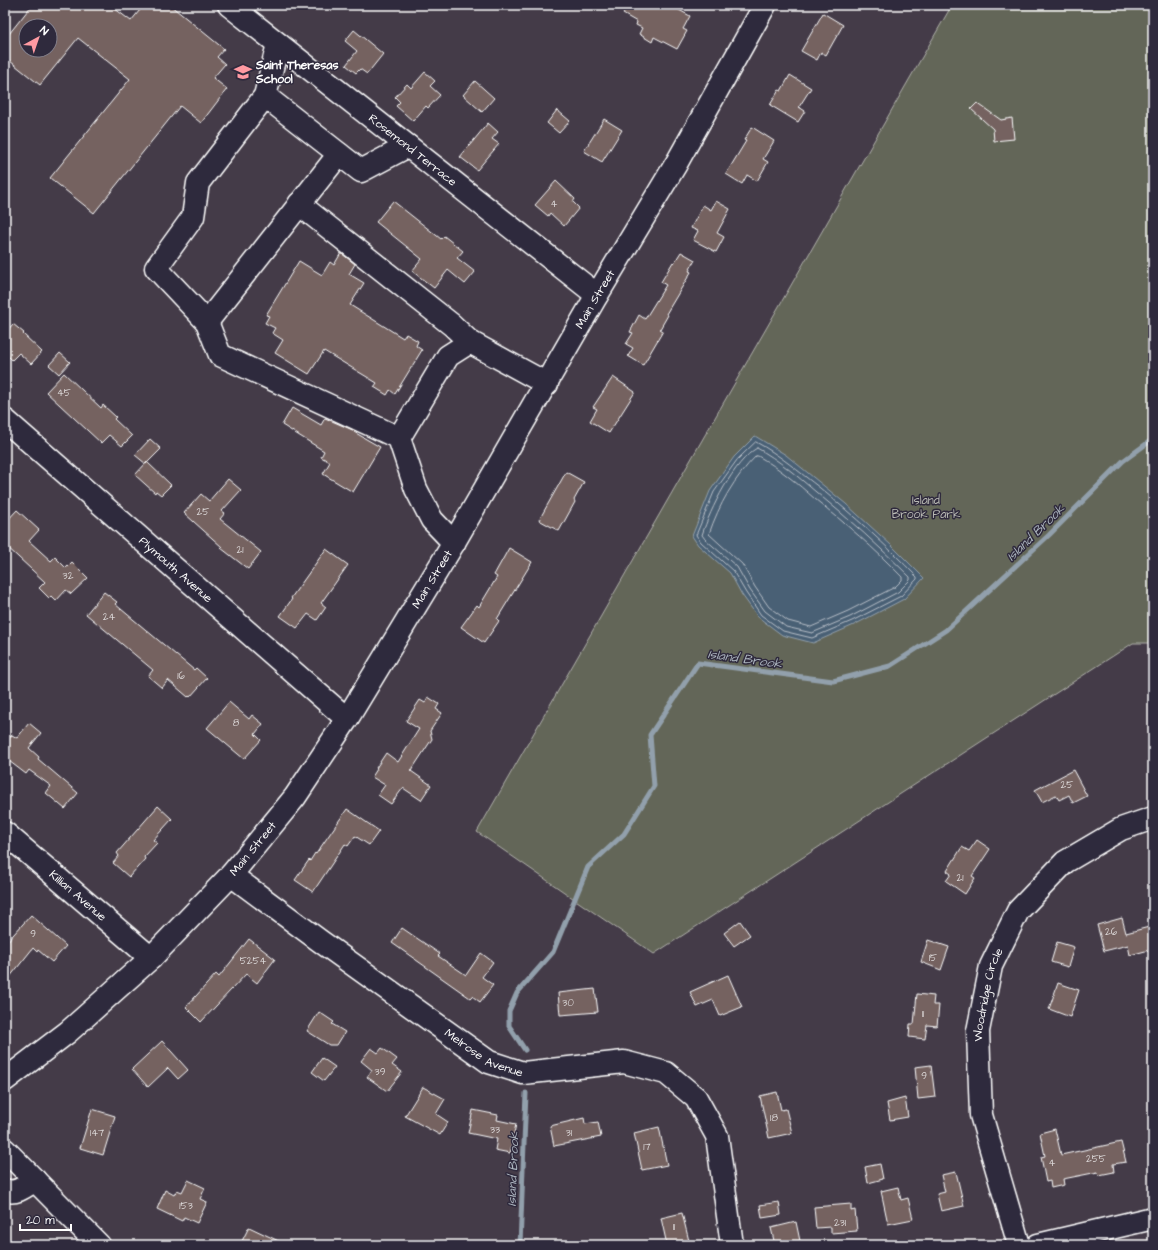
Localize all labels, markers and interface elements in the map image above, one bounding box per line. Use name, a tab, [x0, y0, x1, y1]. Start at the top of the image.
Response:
north arrow	[18, 18, 58, 58]
text: N	[37, 23, 52, 39]
place label: Saint Theresas School	[255, 57, 338, 88]
school or university icon: Saint Theresas School	[233, 62, 253, 82]
street label: Rosemond Terrace	[365, 110, 461, 191]
house number: 4	[551, 197, 558, 211]
street label: Main Street	[571, 267, 619, 332]
house number: 45	[57, 386, 71, 400]
park label: Island Brook Park	[892, 492, 961, 523]
water label: Island Brook	[1003, 500, 1069, 565]
house number: 25	[197, 505, 209, 519]
street label: Plymouth Avenue	[135, 533, 217, 607]
house number: 21	[236, 543, 244, 557]
street label: Main Street	[408, 547, 457, 612]
house number: 32	[63, 569, 74, 583]
house number: 24	[103, 610, 115, 624]
water label: Island Brook	[707, 645, 784, 673]
house number: 16	[177, 669, 185, 683]
house number: 8	[233, 716, 240, 730]
house number: 25	[1061, 778, 1073, 792]
street label: Main Street	[226, 818, 281, 880]
street label: Killian Avenue	[45, 866, 110, 926]
house number: 21	[956, 871, 964, 885]
house number: 26	[1105, 925, 1118, 939]
house number: 9	[30, 927, 36, 941]
street label: Woodridge Circle	[970, 945, 1008, 1042]
house number: 15	[929, 951, 937, 965]
house number: 5254	[240, 954, 267, 968]
house number: 30	[562, 996, 574, 1010]
house number: 11	[922, 1007, 925, 1021]
street label: Melrose Avenue	[441, 1025, 526, 1082]
house number: 39	[375, 1065, 386, 1079]
house number: 9	[921, 1069, 927, 1083]
house number: 18	[770, 1111, 778, 1125]
house number: 33	[490, 1123, 500, 1137]
house number: 147	[90, 1126, 104, 1140]
house number: 31	[566, 1126, 573, 1140]
water label: Island Brook	[503, 1130, 523, 1207]
house number: 17	[643, 1140, 651, 1154]
house number: 255	[1086, 1152, 1106, 1166]
house number: 4	[1049, 1156, 1056, 1170]
house number: 153	[179, 1199, 193, 1213]
scale bar	[20, 1206, 71, 1232]
text: 20 m	[26, 1212, 55, 1229]
house number: 231	[834, 1216, 847, 1230]
house number: 11	[673, 1220, 676, 1234]

